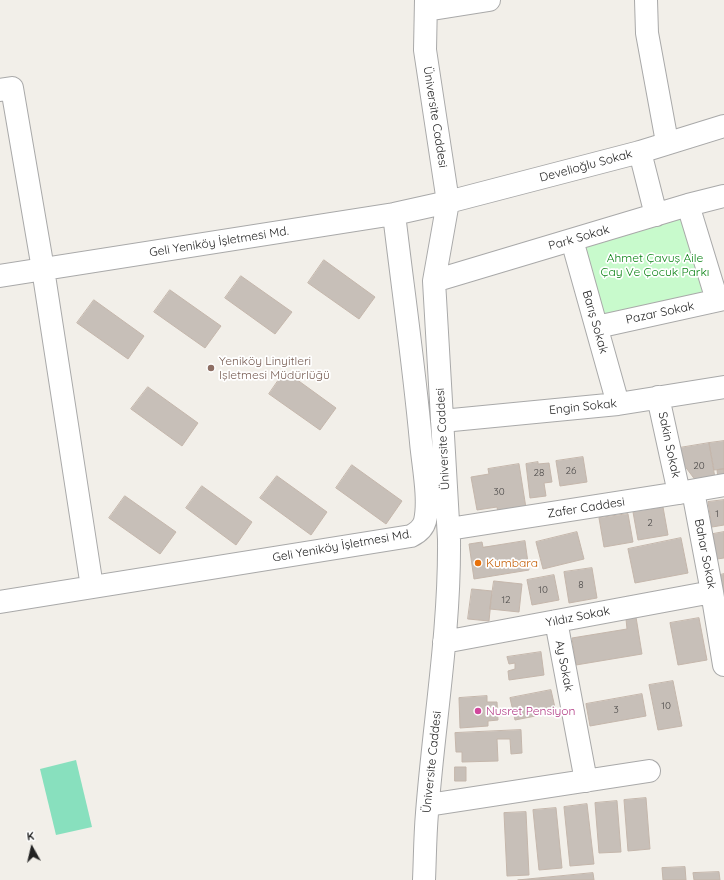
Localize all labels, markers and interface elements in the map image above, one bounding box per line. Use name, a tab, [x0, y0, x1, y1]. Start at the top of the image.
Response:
street label: Üniversite Caddesi	[420, 65, 450, 169]
street label: Develioğlu Sokak	[538, 147, 634, 185]
street label: Park Sokak	[547, 222, 611, 254]
street label: Geli Yeniköy İşletmesi Md.	[148, 224, 290, 260]
park label: Ahmet Çavuş Aile Çay Ve Çocuk Parkı	[601, 251, 709, 279]
street label: Barış Sokak	[579, 289, 611, 355]
street label: Pazar Sokak	[625, 299, 695, 327]
place label: Yeniköy Linyitleri Işletmesi Müdürlüğü	[219, 354, 330, 382]
marker: Yeniköy Linyitleri Işletmesi Müdürlüğü	[206, 363, 216, 373]
street label: Üniversite Caddesi	[433, 387, 453, 491]
street label: Engin Sokak	[548, 396, 618, 418]
street label: Sakin Sokak	[655, 411, 683, 479]
house number: 20	[693, 460, 705, 472]
house number: 26	[566, 465, 576, 477]
house number: 28	[534, 467, 544, 479]
house number: 30	[493, 486, 505, 498]
street label: Zafer Caddesi	[546, 495, 626, 521]
house number: 1	[715, 508, 719, 520]
house number: 2	[647, 517, 653, 529]
street label: Bahar Sokak	[691, 518, 719, 590]
street label: Geli Yeniköy İşletmesi Md.	[271, 527, 413, 565]
place label: Kumbara	[486, 556, 538, 570]
marker: Kumbara	[473, 558, 483, 568]
house number: 8	[578, 579, 584, 591]
house number: 10	[538, 584, 548, 596]
house number: 12	[501, 594, 511, 606]
street label: Yıldız Sokak	[545, 604, 611, 630]
street label: Ay Sokak	[552, 639, 576, 693]
house number: 10	[661, 700, 671, 712]
place label: Nusret Pensiyon	[486, 704, 576, 718]
house number: 3	[613, 704, 619, 716]
marker: Nusret Pensiyon	[473, 706, 483, 716]
street label: Üniversite Caddesi	[419, 710, 445, 814]
north arrow	[12, 828, 52, 868]
text: K	[26, 829, 35, 844]

